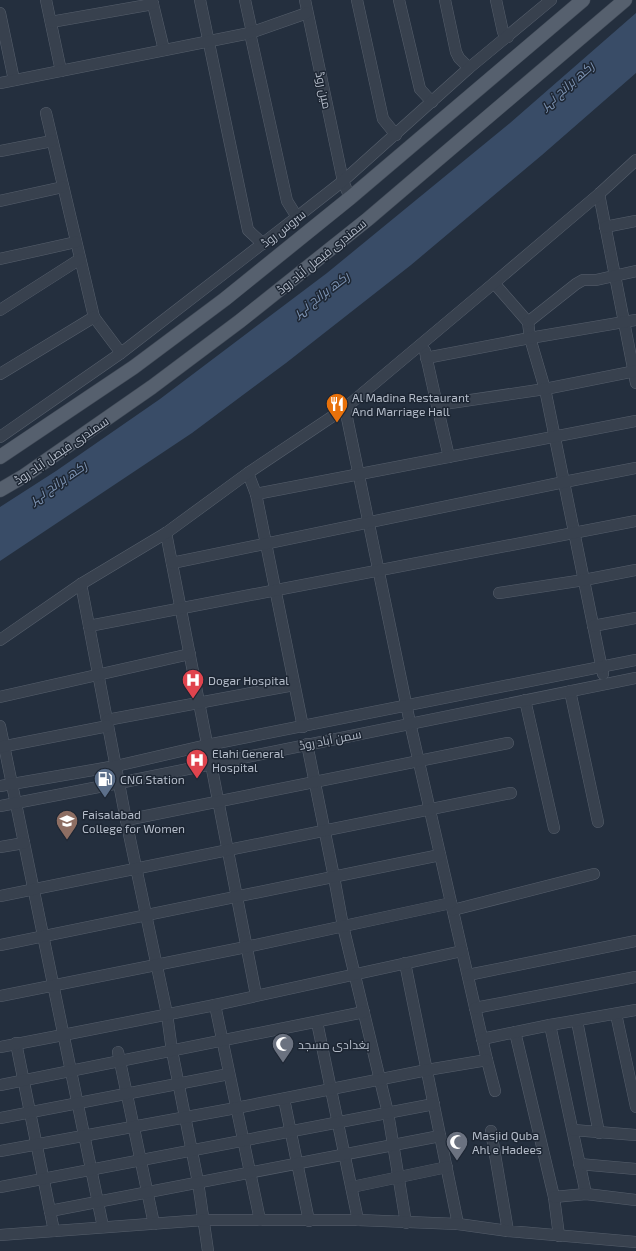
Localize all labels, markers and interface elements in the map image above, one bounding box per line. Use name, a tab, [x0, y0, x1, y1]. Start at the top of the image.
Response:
water label: رکھ برانچ نہر	[536, 56, 599, 115]
street label: مین روڈ	[312, 70, 335, 110]
street label: سروس روڈ	[258, 206, 309, 250]
street label: سمندری فیصل آباد روڈ	[274, 216, 369, 297]
water label: رکھ برانچ نہر	[288, 267, 354, 323]
place label: Al Madina Restaurant And Marriage Hall	[352, 390, 470, 418]
restaurant icon: Al Madina Restaurant And Marriage Hall	[324, 391, 350, 424]
street label: سمندری فیصل آباد روڈ	[11, 413, 111, 488]
water label: رکھ برانچ نہر	[25, 456, 92, 510]
hospital icon: Dogar Hospital	[180, 667, 206, 700]
place label: Dogar Hospital	[208, 673, 289, 687]
street label: سمن آباد روڈ	[298, 726, 363, 753]
place label: Elahi General Hospital	[212, 746, 284, 774]
hospital icon: Elahi General Hospital	[184, 747, 210, 780]
fuel station icon: CNG Station	[92, 766, 118, 799]
place label: CNG Station	[120, 772, 185, 786]
place label: Faisalabad College for Women	[82, 807, 185, 835]
school or university icon: Faisalabad College for Women	[54, 808, 80, 841]
mosque icon: بغدادی مسجد	[270, 1031, 296, 1064]
place label: بغدادی مسجد	[298, 1037, 369, 1052]
place label: Masjid Quba Ahl e Hadees	[472, 1128, 542, 1156]
mosque icon: Masjid Quba Ahl e Hadees	[444, 1129, 470, 1162]

